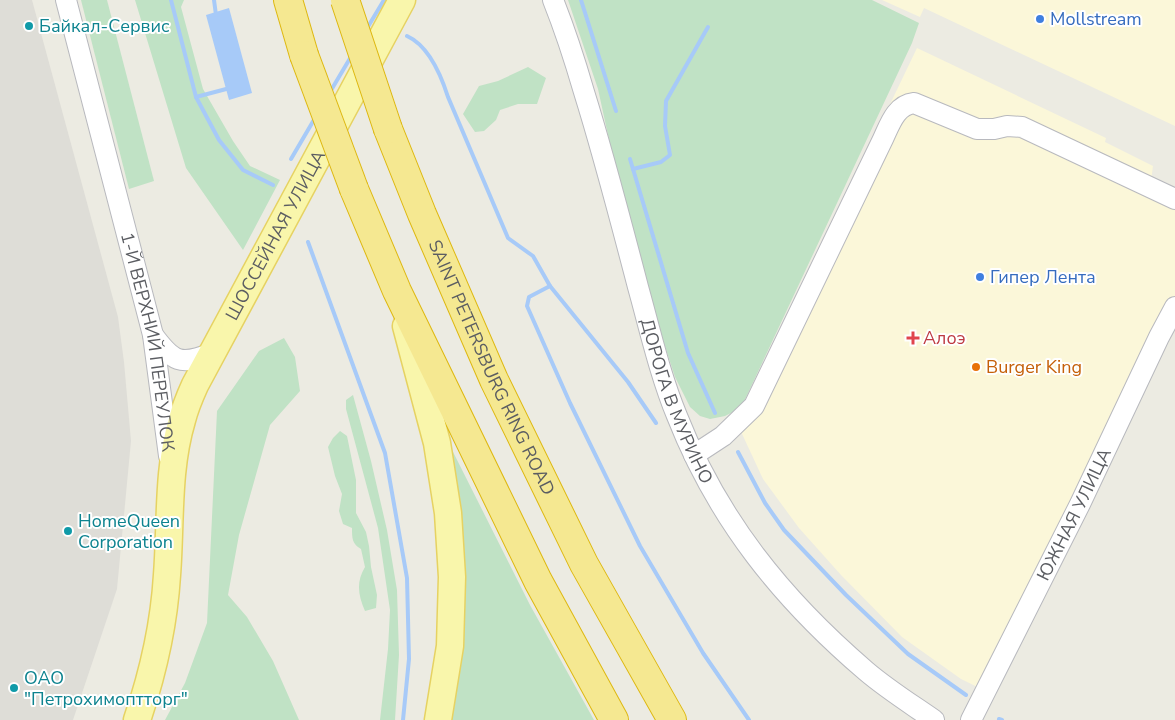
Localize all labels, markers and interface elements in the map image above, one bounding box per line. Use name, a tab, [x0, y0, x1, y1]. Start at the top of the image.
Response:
place label: Mollstream	[1050, 7, 1142, 31]
marker: Mollstream	[1034, 13, 1046, 25]
place label: Байкал-Сервис	[39, 14, 170, 38]
marker: Байкал-Сервис	[23, 20, 35, 32]
street label: ШОССЕЙНАЯ УЛИЦА	[220, 146, 331, 325]
street label: 1-Й ВЕРХНИЙ ПЕРЕУЛОК	[115, 230, 180, 453]
street label: SAINT PETERSBURG RING ROAD	[423, 236, 560, 499]
place label: Гипер Лента	[990, 265, 1096, 289]
marker: Гипер Лента	[974, 271, 986, 283]
street label: ДОРОГА В МУРИНО	[635, 316, 719, 488]
place label: Алоэ	[923, 326, 965, 350]
marker: Алоэ	[907, 332, 919, 344]
place label: Burger King	[986, 355, 1082, 379]
marker: Burger King	[970, 361, 982, 373]
street label: ЮЖНАЯ УЛИЦА	[1031, 444, 1117, 585]
place label: HomeQueen Corporation	[78, 509, 180, 554]
marker: HomeQueen Corporation	[62, 525, 74, 537]
place label: ОАО "Петрохимоптторг"	[24, 666, 188, 711]
marker: ОАО "Петрохимоптторг"	[8, 682, 20, 694]

